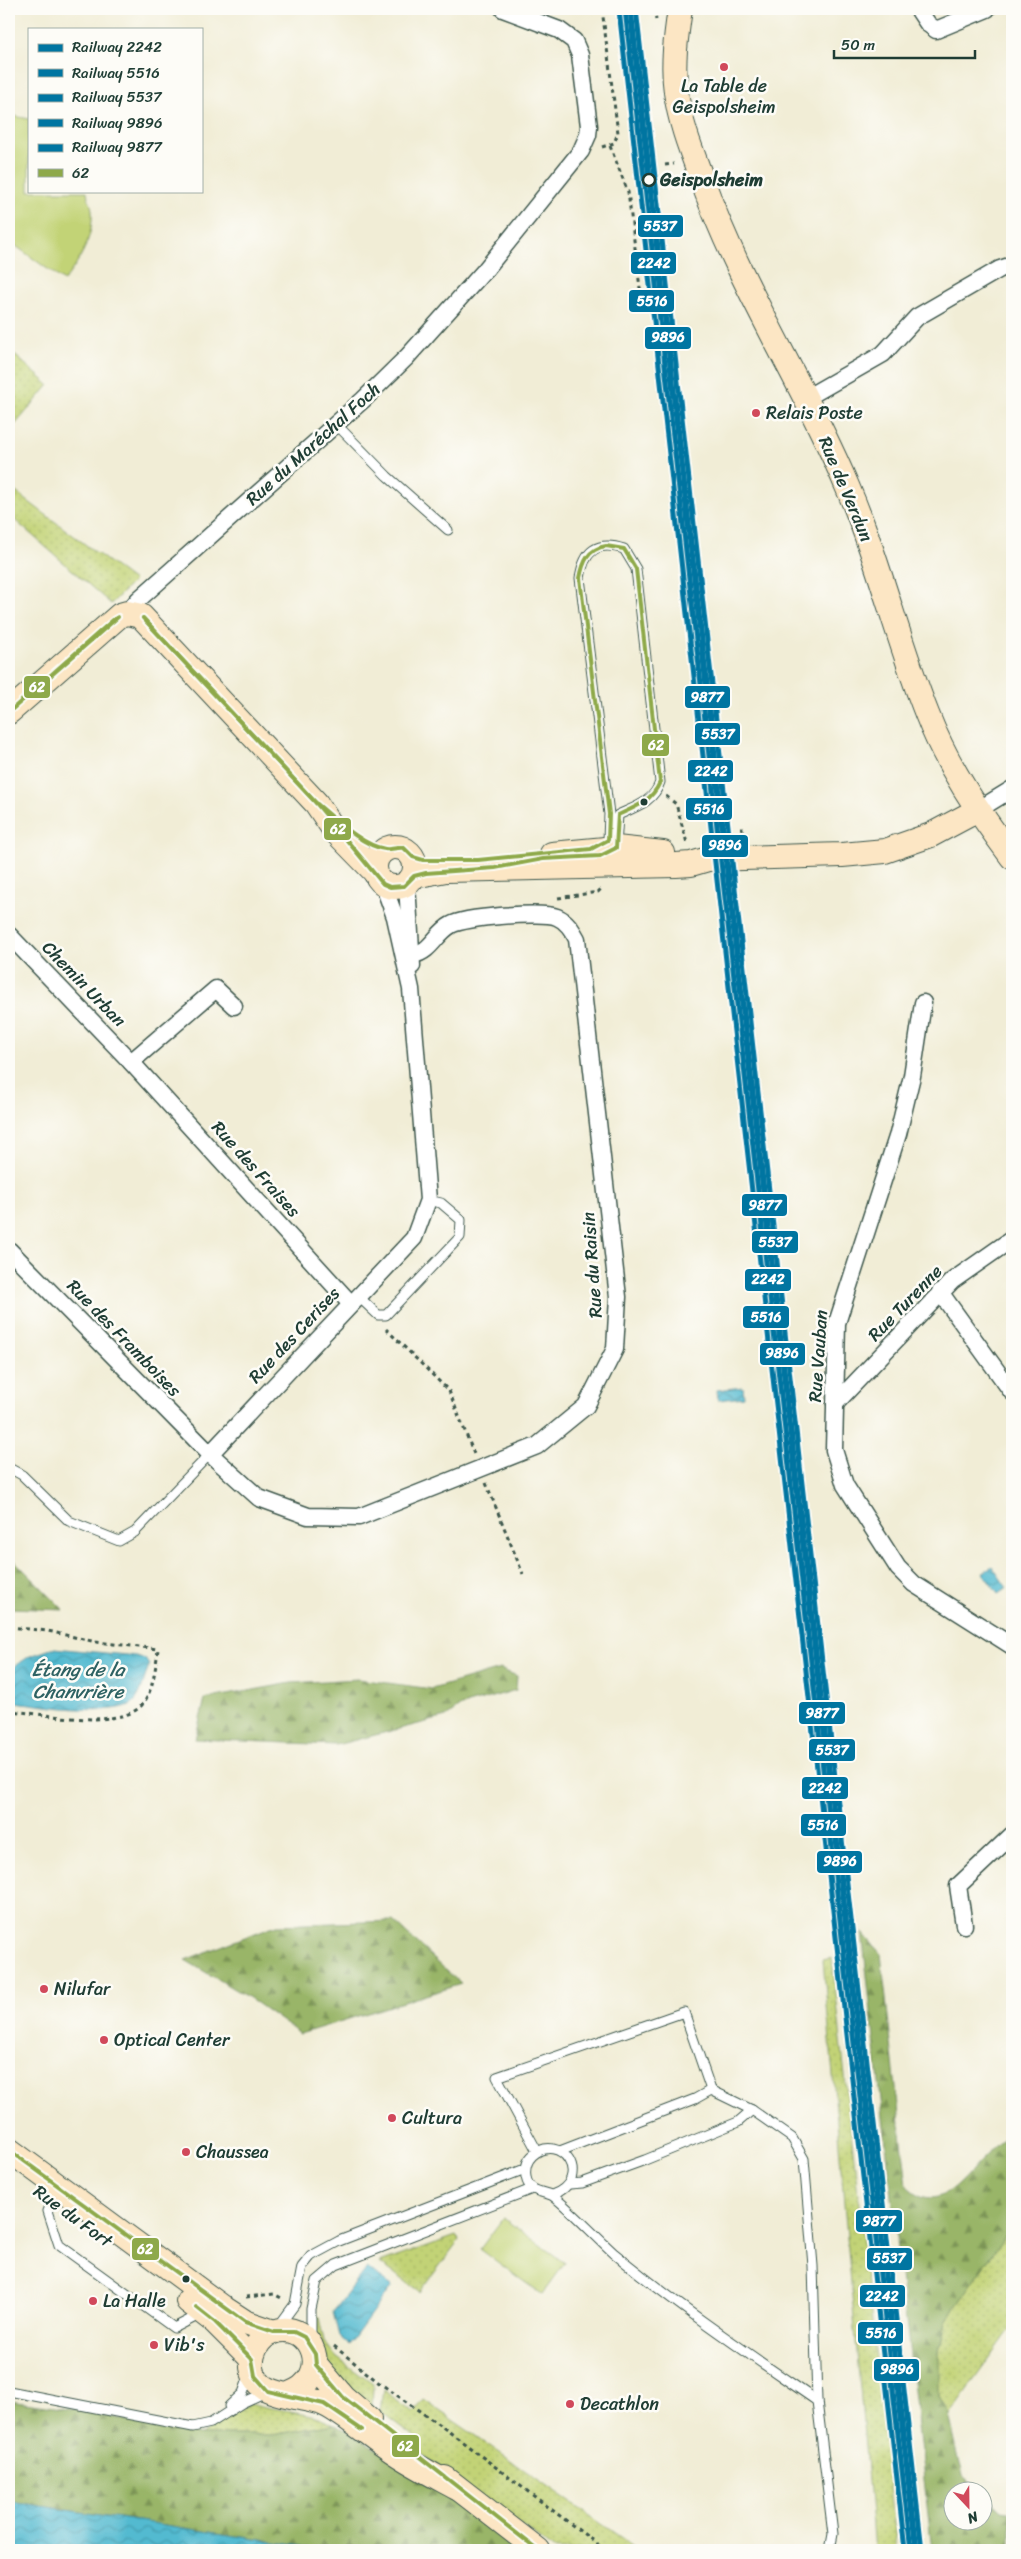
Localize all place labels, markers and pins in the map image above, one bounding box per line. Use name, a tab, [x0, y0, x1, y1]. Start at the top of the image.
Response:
marker: La Table de Geispolsheim	[718, 61, 730, 73]
place label: La Table de Geispolsheim	[672, 70, 776, 123]
place label: Geispolsheim	[659, 164, 763, 196]
marker: Geispolsheim	[642, 173, 656, 187]
place label: Relais Poste	[766, 397, 863, 429]
marker: Relais Poste	[750, 407, 762, 419]
unlabelled marker	[639, 797, 649, 807]
place label: Nilufar	[54, 1973, 112, 2005]
marker: Nilufar	[38, 1983, 50, 1995]
place label: Optical Center	[114, 2024, 231, 2056]
marker: Optical Center	[98, 2034, 110, 2046]
place label: Cultura	[402, 2102, 462, 2134]
marker: Cultura	[386, 2112, 398, 2124]
place label: Chaussea	[196, 2136, 269, 2168]
marker: Chaussea	[180, 2146, 192, 2158]
unlabelled marker	[181, 2274, 191, 2284]
place label: La Halle	[103, 2285, 166, 2317]
marker: La Halle	[87, 2295, 99, 2307]
place label: Vib's	[164, 2329, 205, 2361]
marker: Vib's	[148, 2339, 160, 2351]
place label: Decathlon	[580, 2388, 659, 2420]
marker: Decathlon	[564, 2398, 576, 2410]

